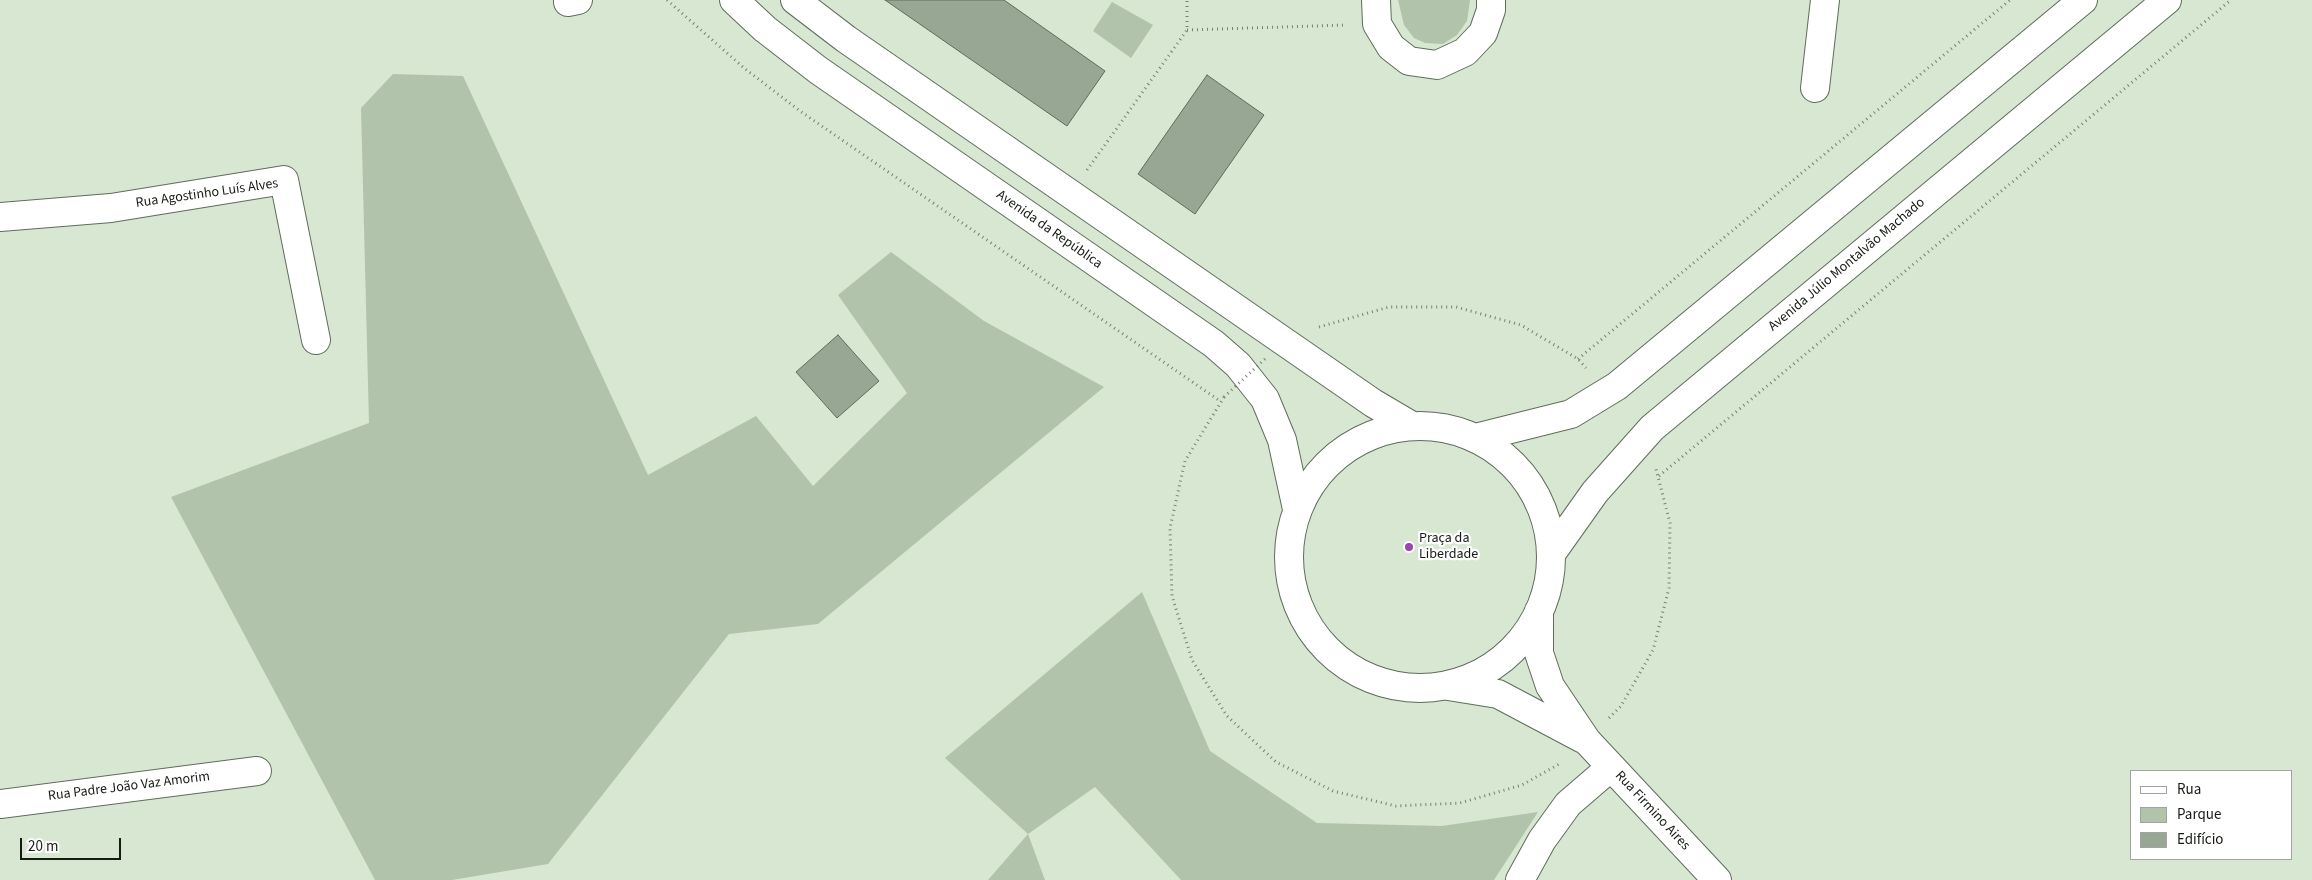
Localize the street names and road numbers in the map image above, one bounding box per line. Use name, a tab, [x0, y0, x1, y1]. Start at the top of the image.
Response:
street label: Rua Agostinho Luís Alves	[135, 176, 279, 212]
street label: Avenida da República	[993, 187, 1105, 273]
street label: Avenida Júlio Montalvão Machado	[1765, 195, 1929, 335]
street label: Rua Firmino Aires	[1611, 768, 1693, 854]
street label: Rua Padre João Vaz Amorim	[47, 769, 211, 805]

